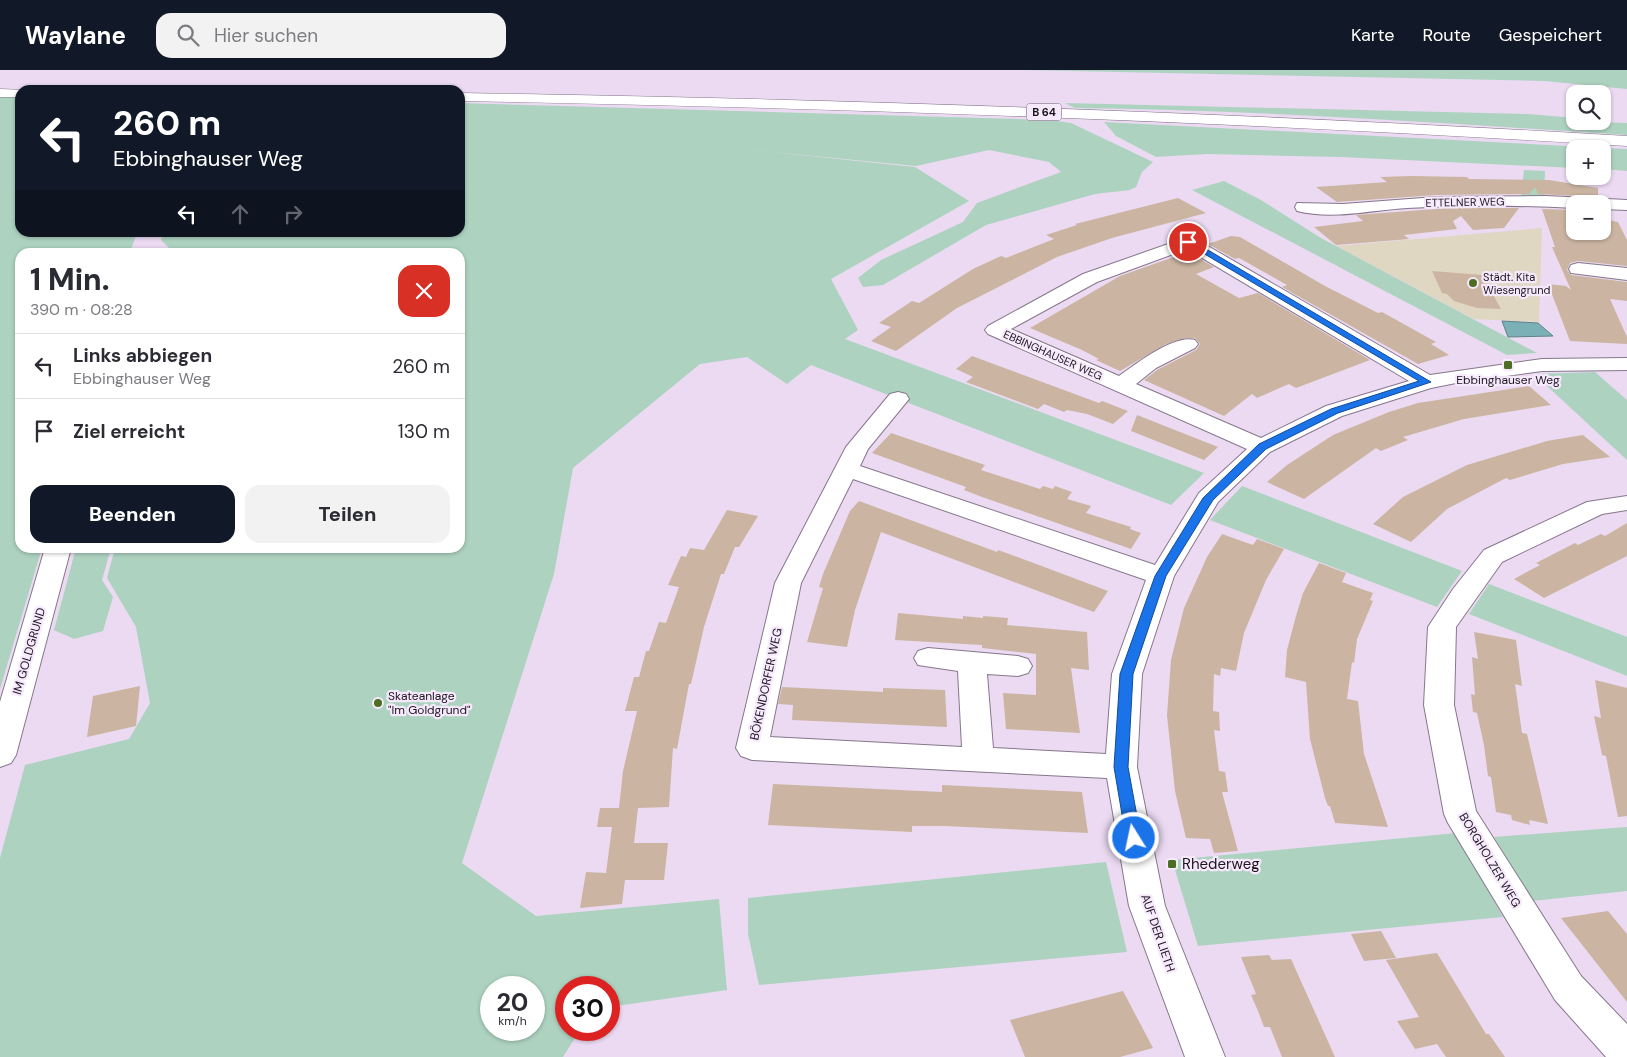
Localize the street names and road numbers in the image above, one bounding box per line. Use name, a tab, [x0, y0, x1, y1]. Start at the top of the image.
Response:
road number: B 64	[1026, 104, 1062, 121]
street label: ETTELNER WEG	[1425, 194, 1505, 210]
street label: EBBINGHAUSER WEG	[1001, 327, 1105, 383]
street label: IM GOLDGRUND	[9, 606, 49, 696]
street label: BÖKENDORFER WEG	[746, 626, 786, 742]
street label: BORGHOLZER WEG	[1455, 810, 1525, 910]
street label: AUF DER LIETH	[1137, 892, 1179, 974]

